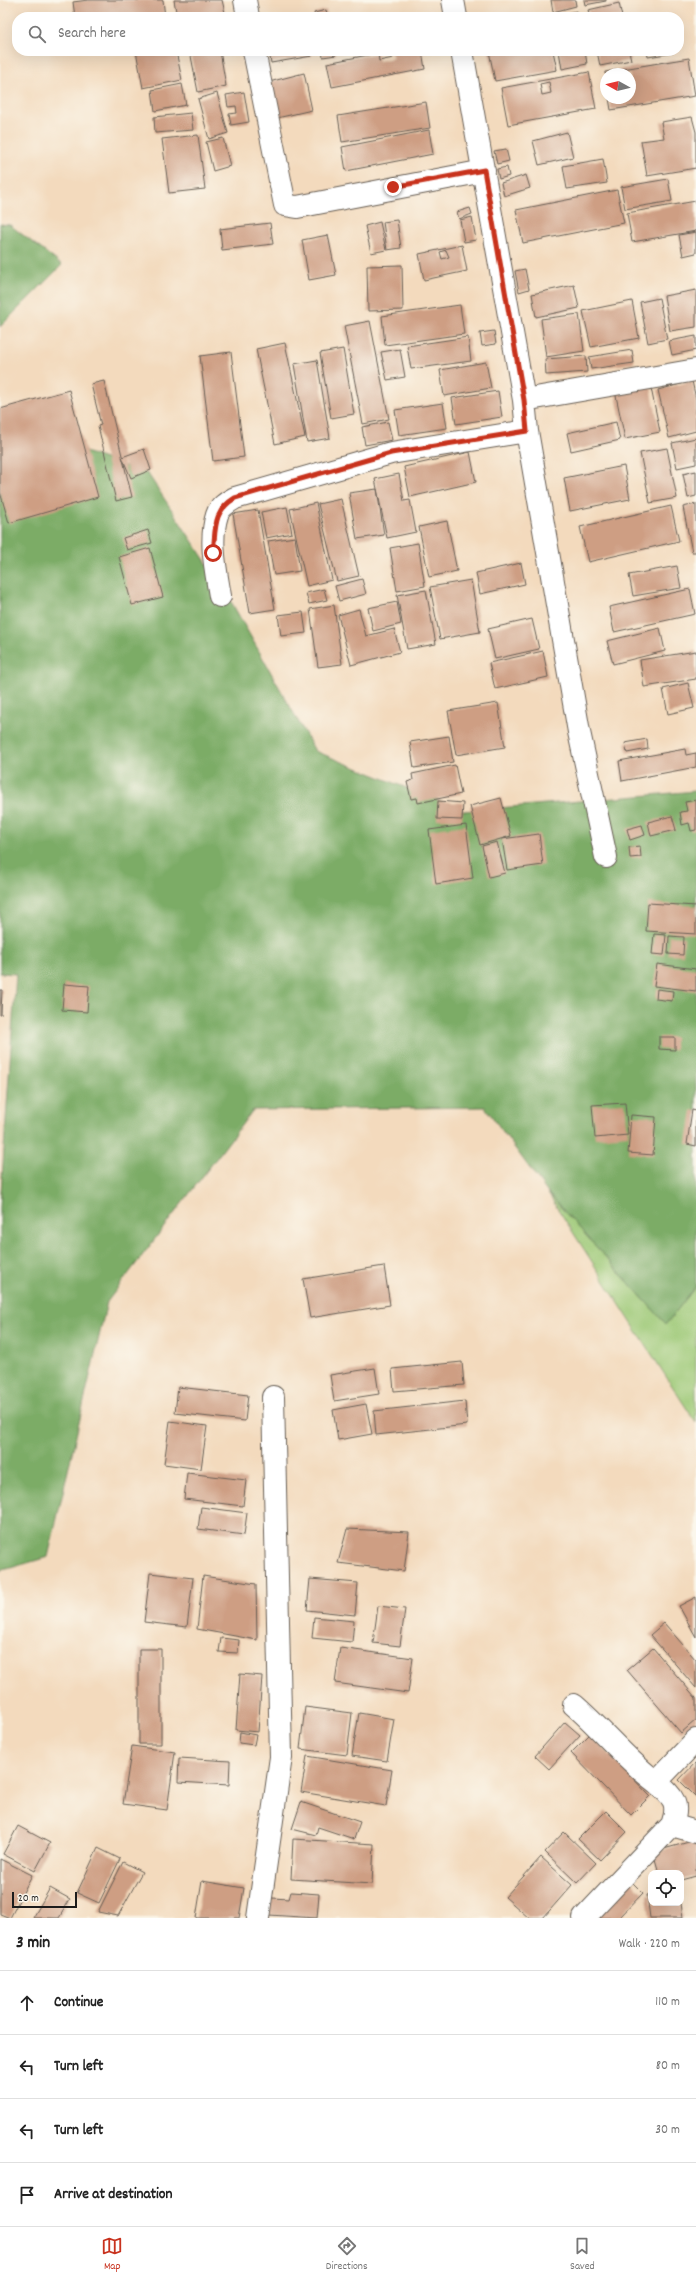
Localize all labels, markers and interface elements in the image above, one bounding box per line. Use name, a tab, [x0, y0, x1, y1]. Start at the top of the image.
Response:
search box	[12, 12, 684, 56]
icon: search	[26, 23, 48, 45]
text: Search here	[58, 23, 126, 45]
north arrow	[600, 68, 636, 104]
route end	[384, 178, 402, 196]
route start	[204, 544, 222, 562]
map controls	[648, 1870, 684, 1906]
button: locate	[648, 1870, 684, 1906]
scale bar	[12, 1890, 77, 1909]
text: 20 m	[18, 1891, 39, 1907]
text: 3 min	[16, 1932, 50, 1956]
text: Walk · 220 m	[619, 1935, 680, 1954]
icon: ahead	[16, 1992, 38, 2014]
text: Continue	[54, 1992, 103, 2014]
text: 110 m	[655, 1993, 680, 2012]
icon: left	[16, 2056, 38, 2078]
text: Turn left	[54, 2056, 103, 2078]
text: 80 m	[656, 2057, 680, 2076]
icon: left	[16, 2120, 38, 2142]
text: Turn left	[54, 2120, 103, 2142]
text: 30 m	[655, 2121, 680, 2140]
icon: arrive	[16, 2184, 38, 2206]
text: Arrive at destination	[54, 2184, 172, 2206]
tab: Map	[101, 2235, 123, 2275]
tab: Directions	[326, 2235, 368, 2275]
tab: Saved	[570, 2235, 595, 2275]

